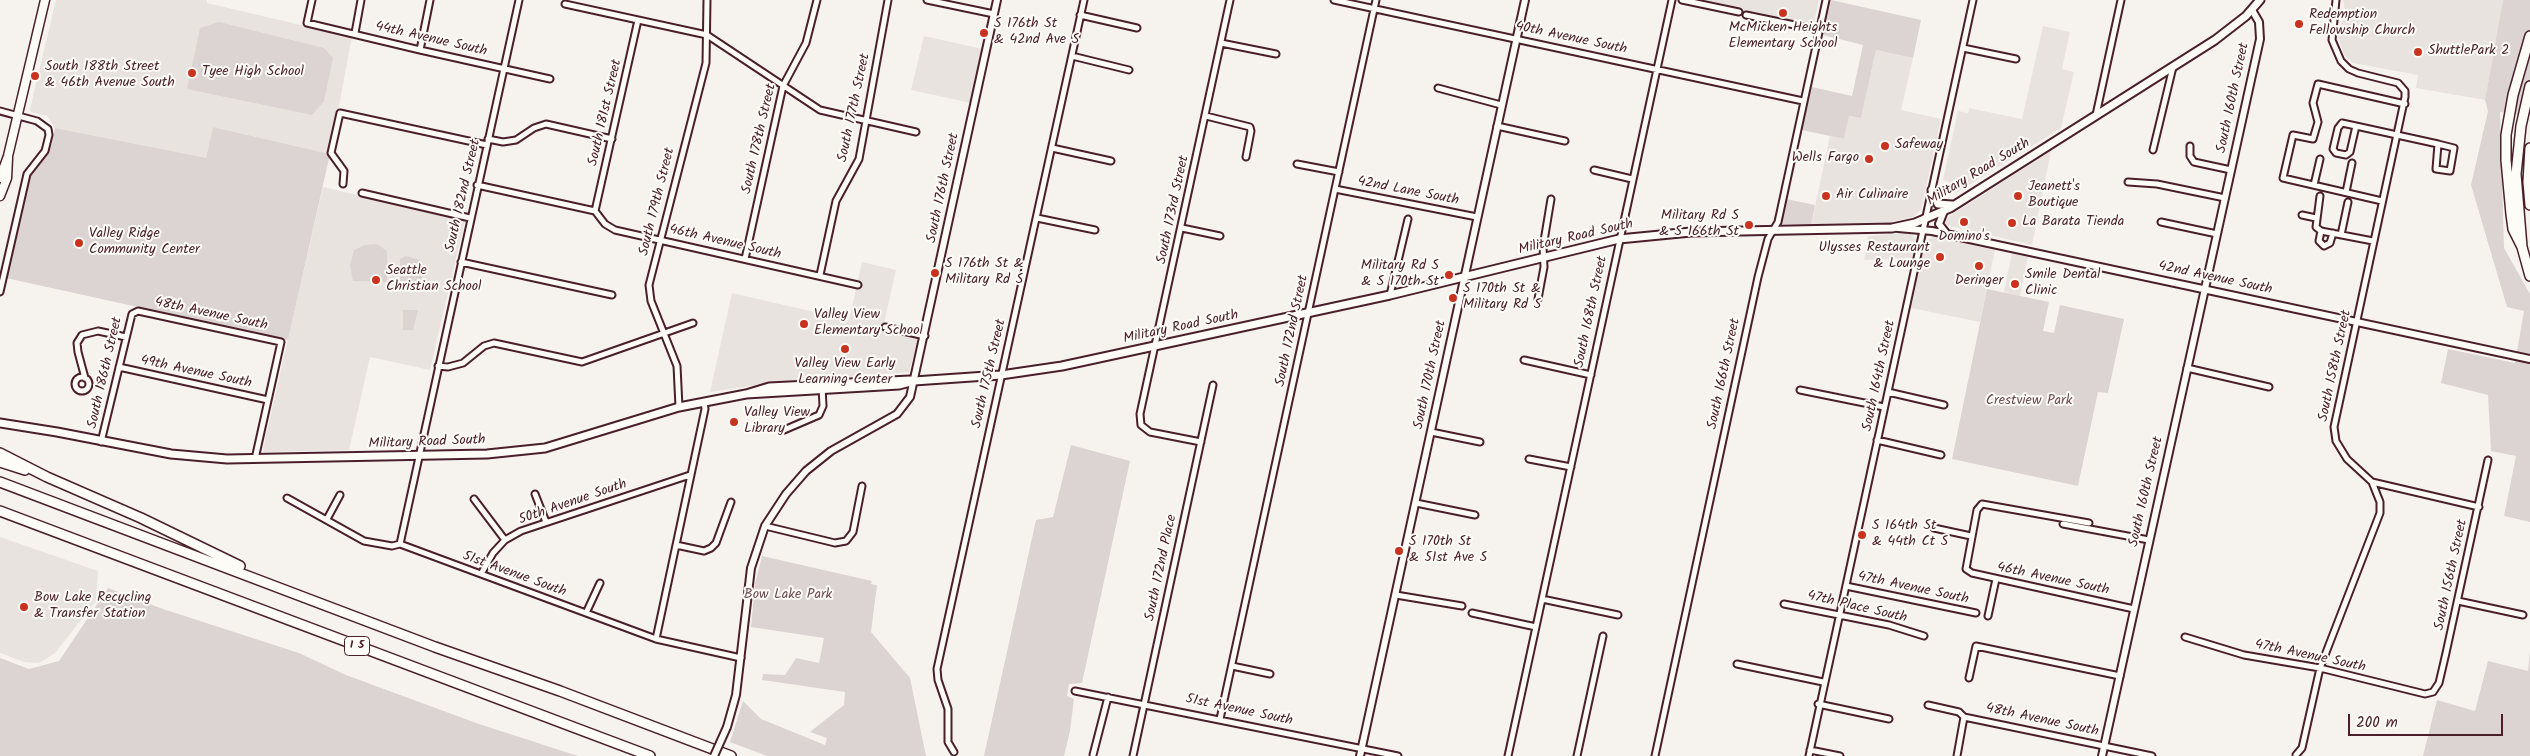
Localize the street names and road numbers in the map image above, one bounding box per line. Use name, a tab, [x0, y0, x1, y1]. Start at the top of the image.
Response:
street label: 44th Avenue South	[373, 19, 489, 61]
street label: 40th Avenue South	[1514, 19, 1628, 59]
street label: South 160th Street	[2214, 41, 2254, 155]
street label: South 177th Street	[835, 52, 875, 164]
street label: South 181st Street	[586, 58, 626, 168]
street label: South 178th Street	[739, 82, 781, 196]
street label: South 176th Street	[924, 132, 964, 244]
street label: Military Road South	[1925, 136, 2033, 210]
street label: South 182nd Street	[443, 138, 485, 254]
street label: South 179th Street	[636, 146, 680, 258]
street label: South 173rd Street	[1154, 154, 1194, 266]
street label: 42nd Lane South	[1356, 174, 1460, 210]
street label: Military Road South	[1517, 217, 1635, 259]
street label: 46th Avenue South	[667, 222, 783, 264]
street label: South 168th Street	[1572, 255, 1612, 369]
street label: 42nd Avenue South	[2156, 259, 2274, 299]
street label: South 172nd Street	[1273, 274, 1313, 388]
street label: 48th Avenue South	[153, 295, 269, 335]
street label: Military Road South	[1122, 308, 1240, 348]
street label: South 158th Street	[2316, 309, 2356, 423]
street label: South 186th Street	[85, 316, 127, 430]
street label: South 166th Street	[1705, 317, 1745, 431]
street label: South 175th Street	[969, 318, 1011, 430]
street label: South 170th Street	[1411, 319, 1451, 431]
street label: South 164th Street	[1860, 319, 1900, 433]
street label: 49th Avenue South	[139, 353, 253, 393]
street label: Military Road South	[368, 433, 486, 453]
street label: South 160th Street	[2126, 435, 2168, 549]
street label: 50th Avenue South	[517, 477, 629, 529]
street label: South 172nd Place	[1143, 513, 1181, 623]
street label: South 156th Street	[2432, 518, 2472, 632]
street label: 51st Avenue South	[460, 548, 568, 602]
street label: 46th Avenue South	[1995, 560, 2111, 600]
street label: 47th Avenue South	[1856, 569, 1970, 609]
street label: 47th Place South	[1805, 588, 1909, 628]
road number: I 5	[344, 636, 370, 656]
street label: 47th Avenue South	[2253, 637, 2367, 677]
street label: 51st Avenue South	[1184, 691, 1294, 731]
street label: 48th Avenue South	[1984, 701, 2100, 741]

